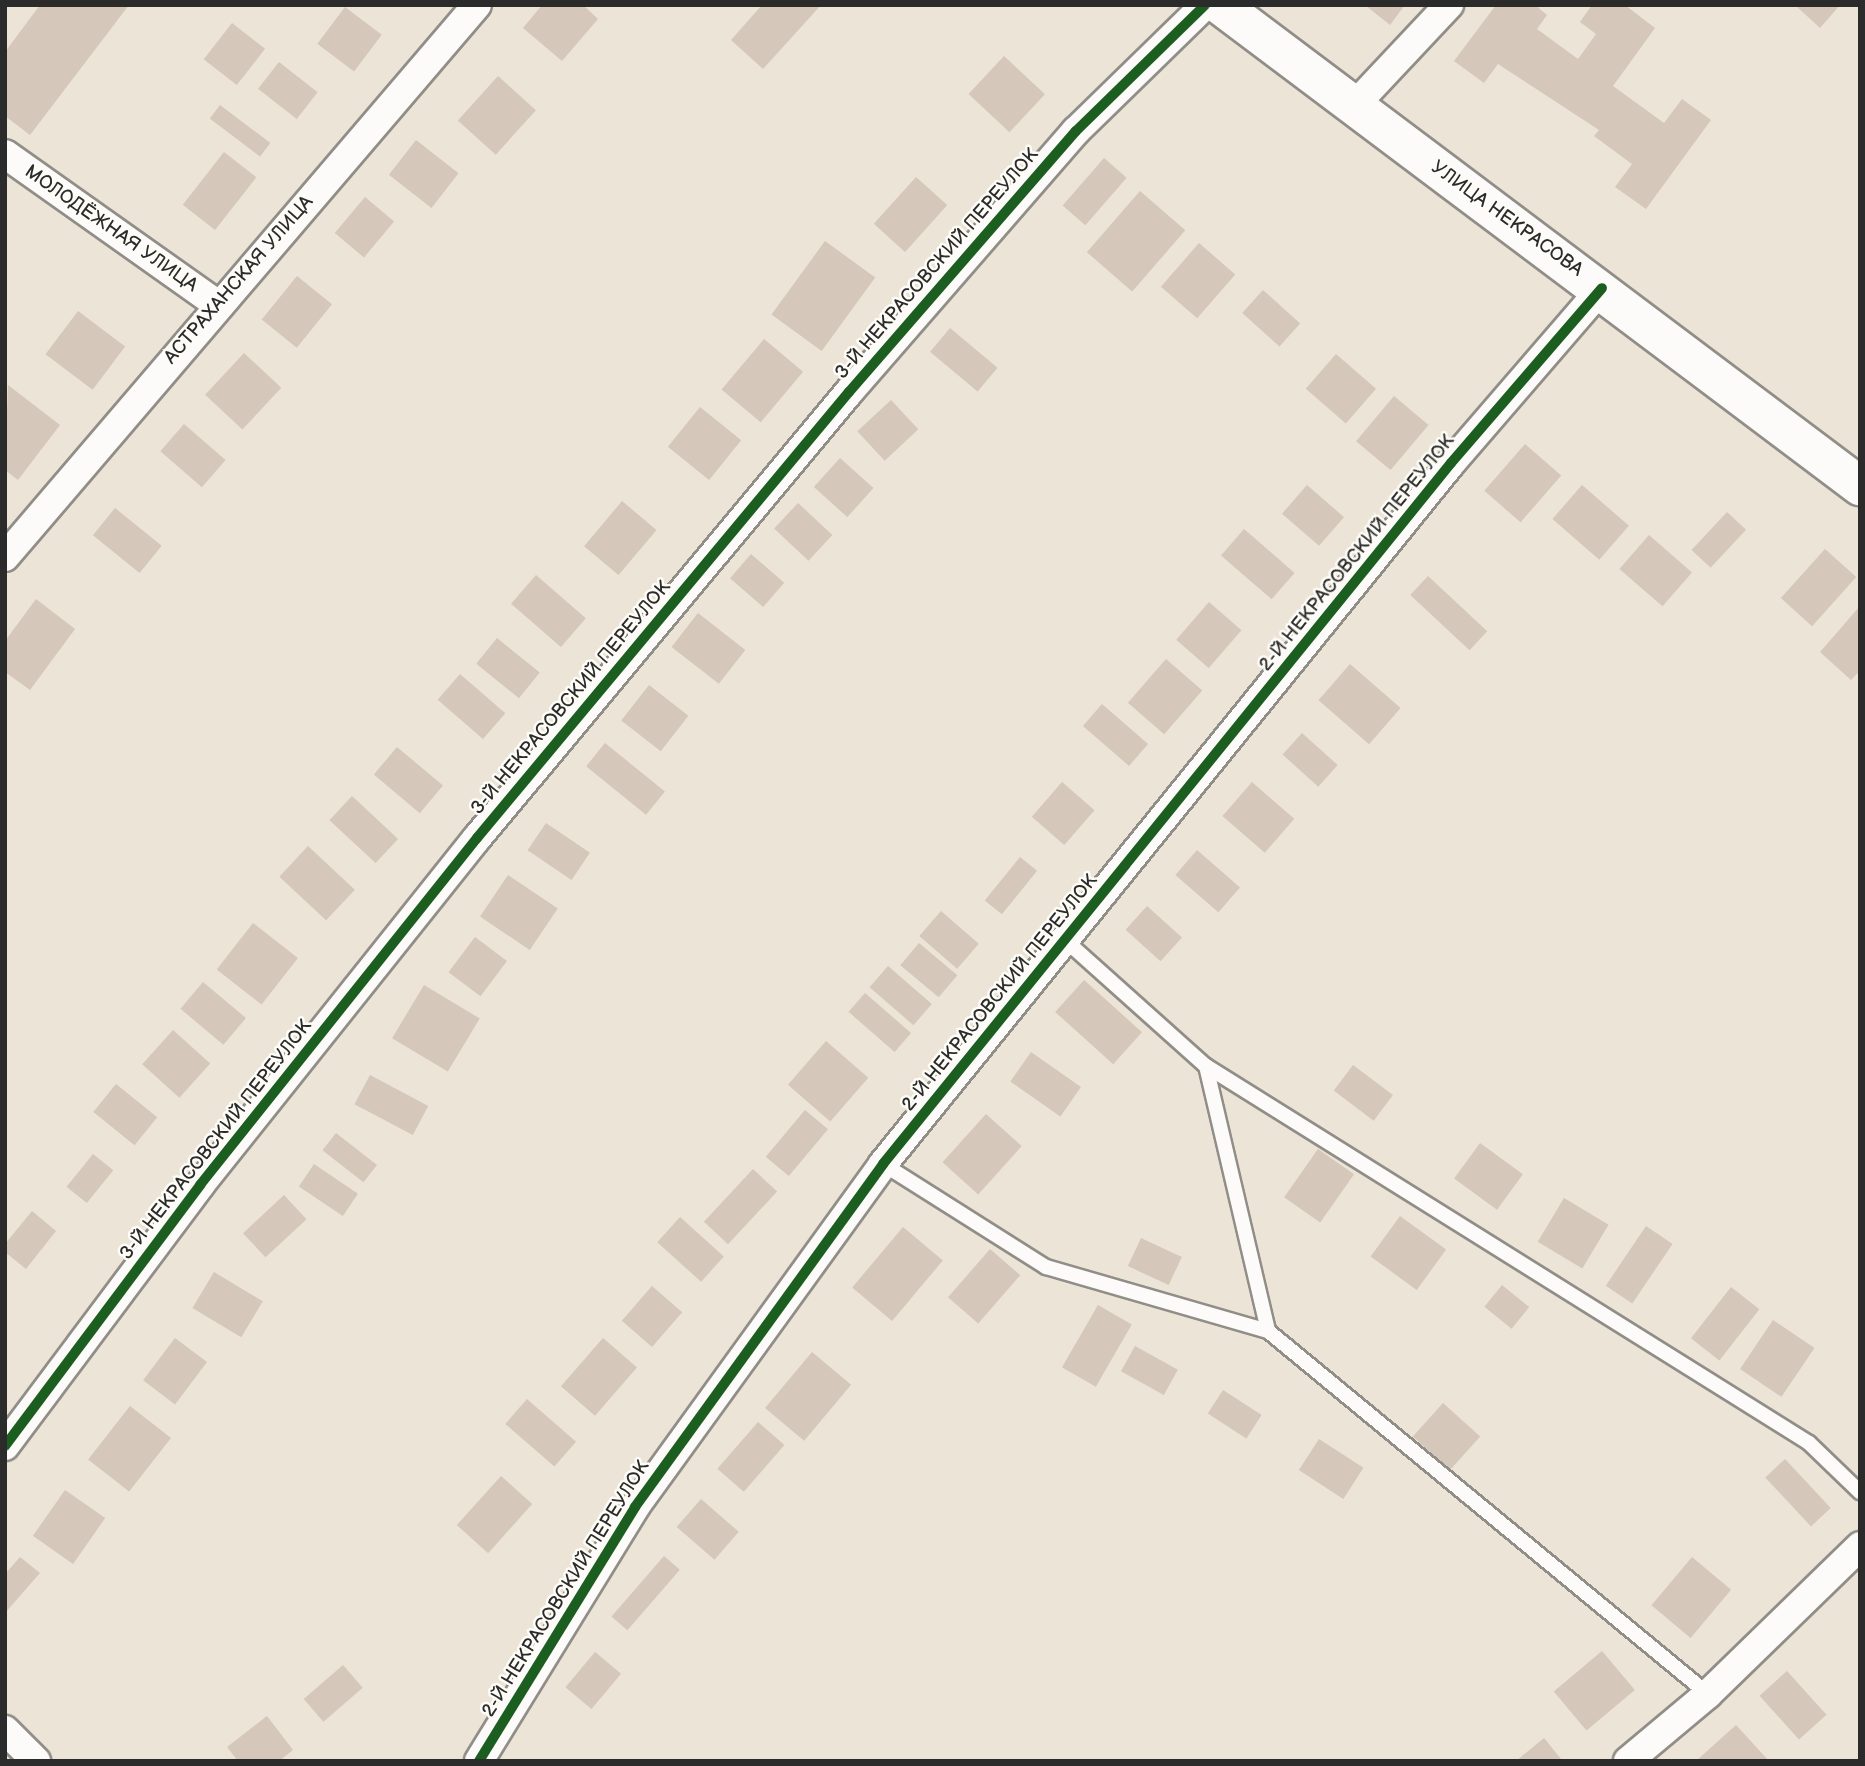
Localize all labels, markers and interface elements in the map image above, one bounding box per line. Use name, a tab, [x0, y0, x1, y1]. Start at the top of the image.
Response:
street label: 3-Й НЕКРАСОВСКИЙ ПЕРЕУЛОК	[831, 144, 1043, 384]
street label: УЛИЦА НЕКРАСОВА	[1427, 156, 1587, 282]
street label: МОЛОДЁЖНАЯ УЛИЦА	[20, 161, 202, 297]
street label: АСТРАХАНСКАЯ УЛИЦА	[160, 191, 318, 369]
street label: 2-Й НЕКРАСОВСКИЙ ПЕРЕУЛОК	[1254, 430, 1460, 676]
street label: 3-Й НЕКРАСОВСКИЙ ПЕРЕУЛОК	[466, 576, 676, 820]
street label: 2-Й НЕКРАСОВСКИЙ ПЕРЕУЛОК	[897, 870, 1103, 1116]
street label: 3-Й НЕКРАСОВСКИЙ ПЕРЕУЛОК	[115, 1015, 317, 1265]
street label: 2-Й НЕКРАСОВСКИЙ ПЕРЕУЛОК	[477, 1457, 655, 1721]

